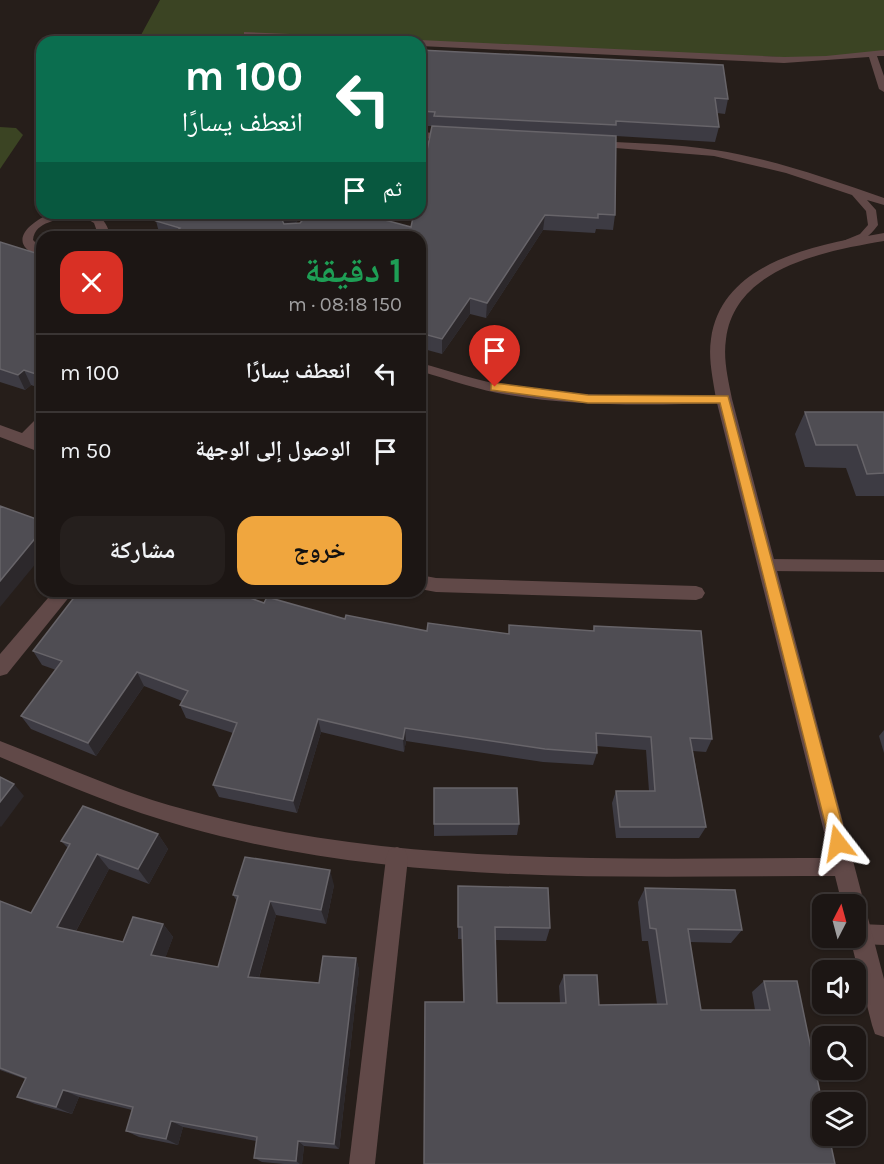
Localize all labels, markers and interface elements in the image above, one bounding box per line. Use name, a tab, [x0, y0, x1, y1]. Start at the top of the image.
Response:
text: 100 m	[184, 51, 303, 101]
icon: left	[324, 60, 402, 138]
text: انعطف يسارًا	[182, 106, 303, 138]
icon: arrive	[338, 174, 371, 207]
text: ثم	[383, 176, 402, 202]
text: 1 دقيقة	[304, 249, 402, 291]
button: close	[60, 251, 123, 314]
text: 150 m · 08:18	[288, 293, 402, 316]
pin	[469, 325, 520, 387]
icon: arrive	[478, 334, 511, 367]
icon: left	[369, 357, 402, 390]
text: انعطف يسارًا	[246, 358, 351, 384]
text: 100 m	[60, 360, 119, 386]
icon: arrive	[369, 435, 402, 468]
text: الوصول إلى الوجهة	[195, 436, 351, 462]
text: 50 m	[60, 438, 111, 464]
button: مشاركة	[60, 516, 225, 585]
button: خروج	[237, 516, 402, 585]
position arrow	[806, 811, 870, 875]
north arrow	[812, 894, 866, 948]
map controls	[812, 894, 866, 1146]
button: sound	[812, 960, 866, 1014]
button: search	[812, 1026, 866, 1080]
button: layers	[812, 1092, 866, 1146]

